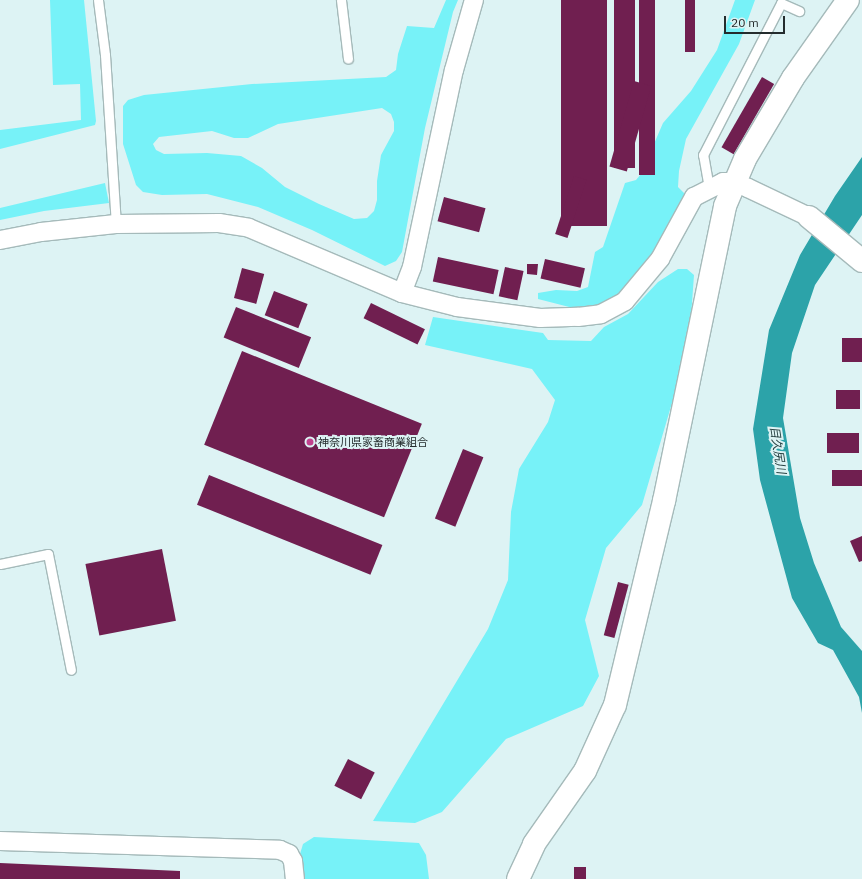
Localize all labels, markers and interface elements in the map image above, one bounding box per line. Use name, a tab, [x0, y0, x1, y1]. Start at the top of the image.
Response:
scale bar	[726, 8, 787, 34]
text: 20 m	[731, 15, 759, 30]
water label: 目久尻川	[767, 425, 789, 475]
place label: 神奈川県家畜商業組合	[318, 435, 428, 449]
marker: 神奈川県家畜商業組合	[305, 437, 315, 447]

